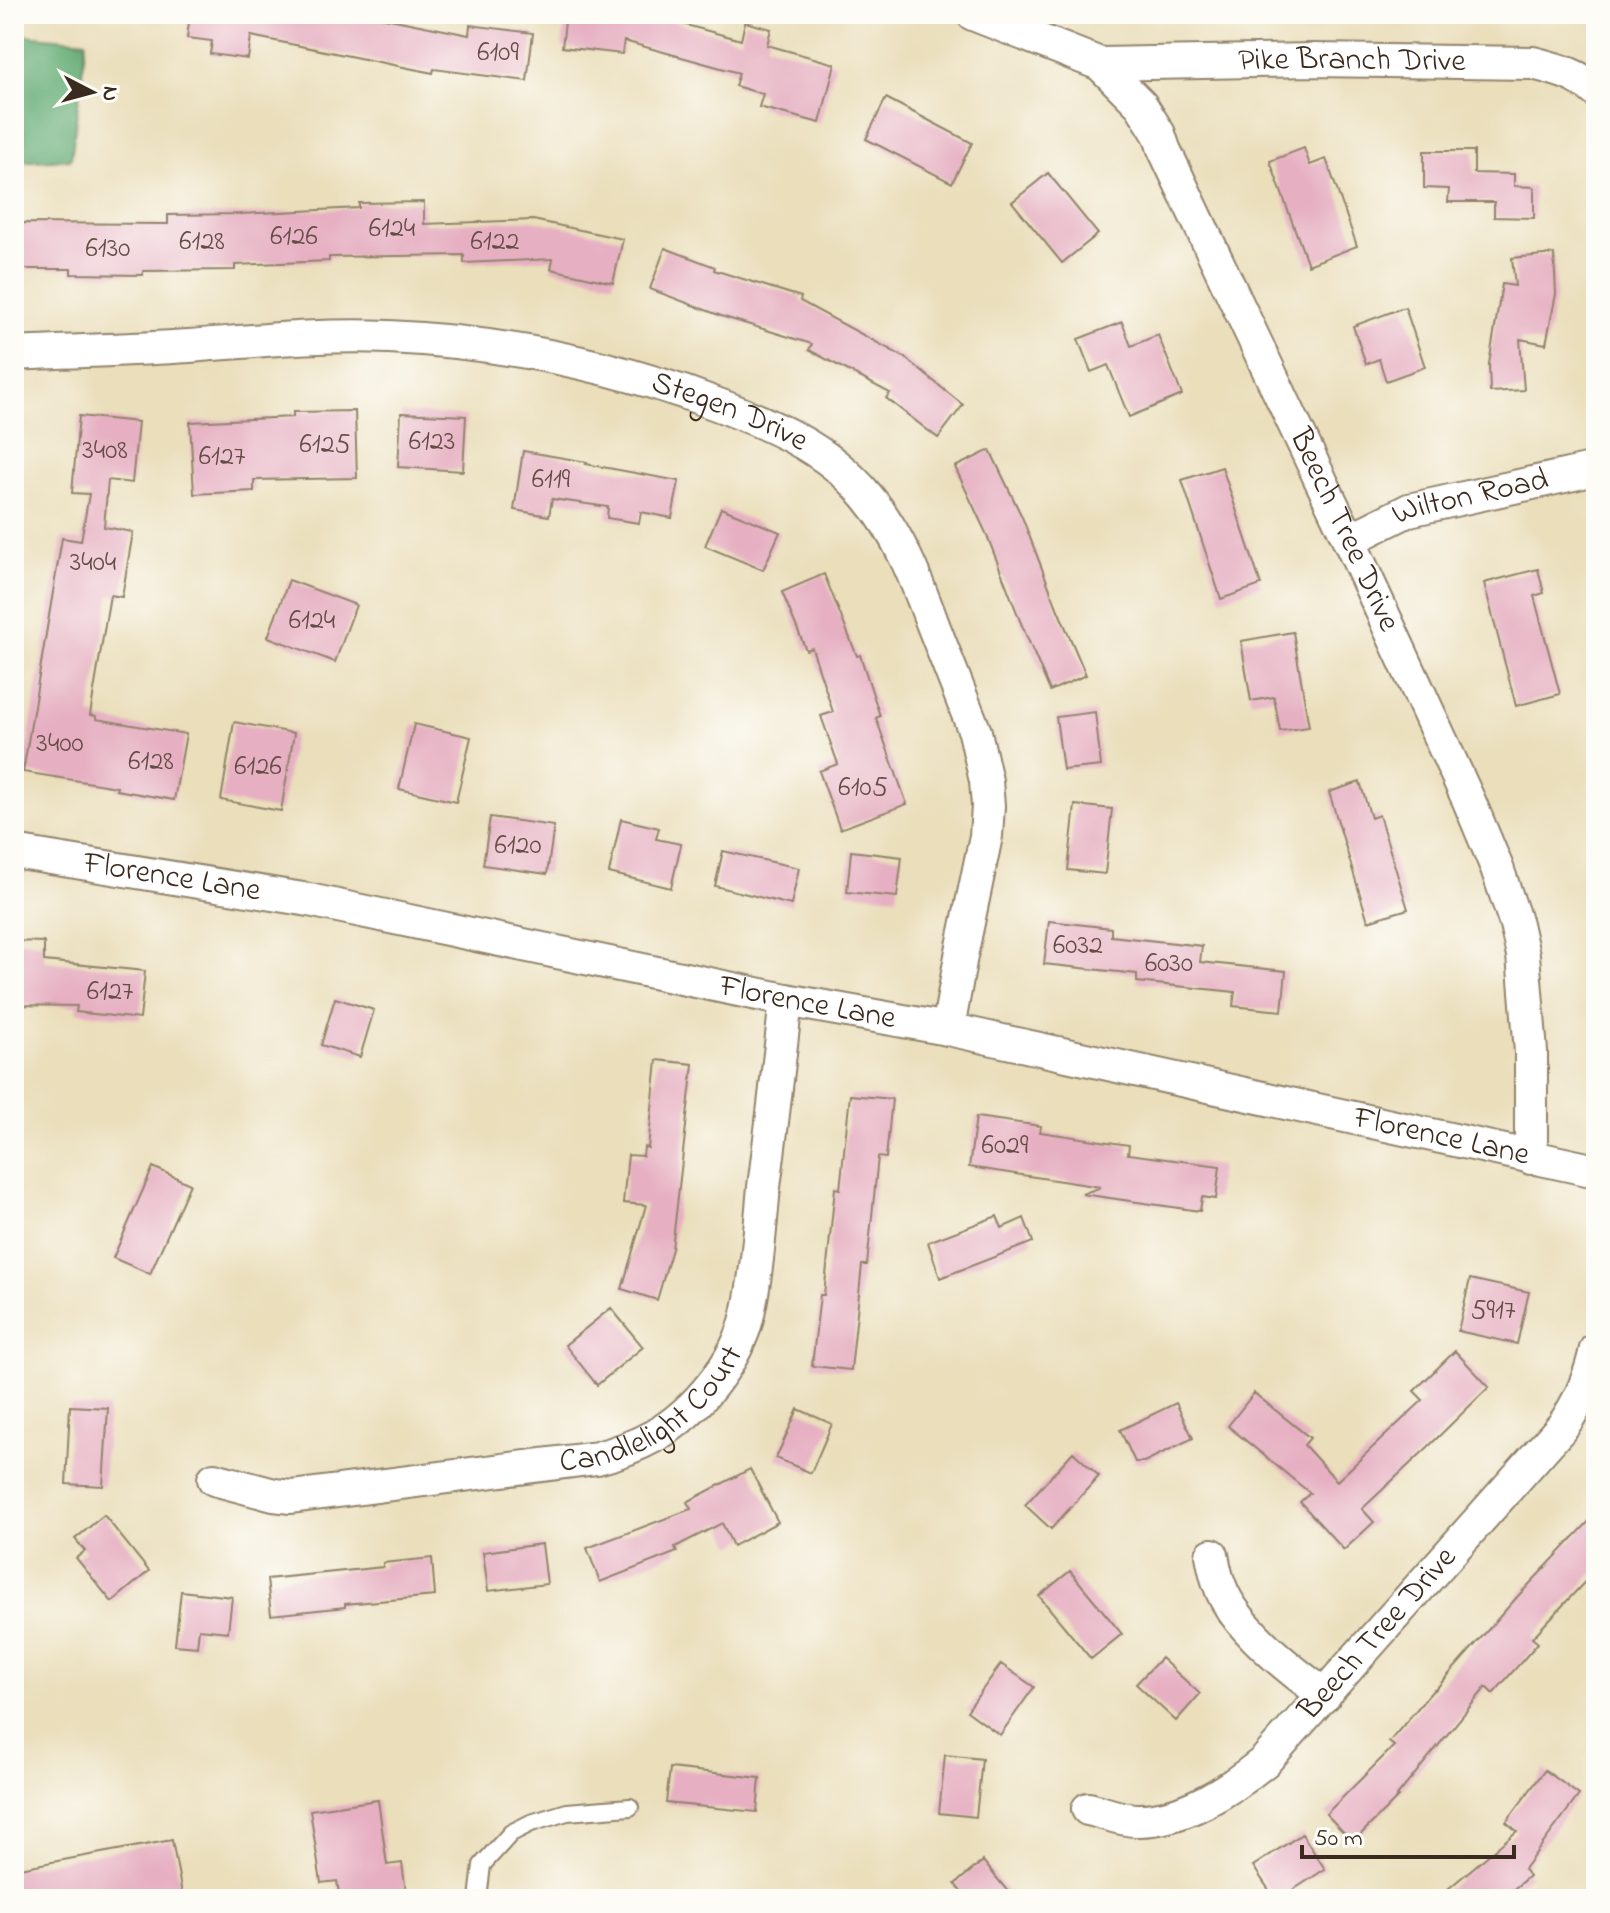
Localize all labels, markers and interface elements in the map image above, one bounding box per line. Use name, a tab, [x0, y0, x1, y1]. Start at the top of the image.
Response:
house number: 6109	[477, 33, 519, 74]
street label: Pike Branch Drive	[1238, 36, 1467, 86]
north arrow	[52, 52, 132, 132]
text: N	[92, 85, 126, 103]
house number: 6124	[369, 209, 416, 250]
house number: 6126	[270, 217, 318, 258]
house number: 6128	[179, 222, 225, 263]
house number: 6122	[470, 222, 520, 263]
house number: 6130	[86, 229, 130, 270]
street label: Stegen Drive	[645, 360, 817, 465]
street label: Beech Tree Drive	[1276, 420, 1412, 640]
house number: 6123	[409, 422, 455, 463]
house number: 6125	[299, 425, 351, 466]
house number: 3408	[82, 431, 128, 472]
house number: 6127	[199, 437, 246, 478]
street label: Wilton Road	[1384, 457, 1553, 538]
house number: 6119	[532, 460, 571, 501]
house number: 3404	[70, 543, 117, 584]
house number: 6124	[289, 601, 336, 642]
house number: 3400	[36, 724, 84, 765]
house number: 6128	[128, 742, 174, 783]
house number: 6126	[234, 747, 282, 788]
house number: 6105	[838, 768, 888, 809]
house number: 6120	[494, 826, 542, 867]
street label: Florence Lane	[79, 840, 265, 915]
house number: 6032	[1053, 926, 1103, 967]
house number: 6030	[1145, 944, 1193, 985]
street label: Florence Lane	[714, 963, 900, 1043]
house number: 6127	[87, 972, 134, 1013]
street label: Florence Lane	[1348, 1095, 1534, 1179]
house number: 6029	[982, 1126, 1029, 1167]
house number: 5917	[1471, 1291, 1516, 1332]
street label: Candlelight Court	[557, 1337, 756, 1486]
street label: Beech Tree Drive	[1287, 1536, 1469, 1732]
scale bar	[1302, 1809, 1514, 1859]
text: 50 m	[1314, 1822, 1363, 1857]

